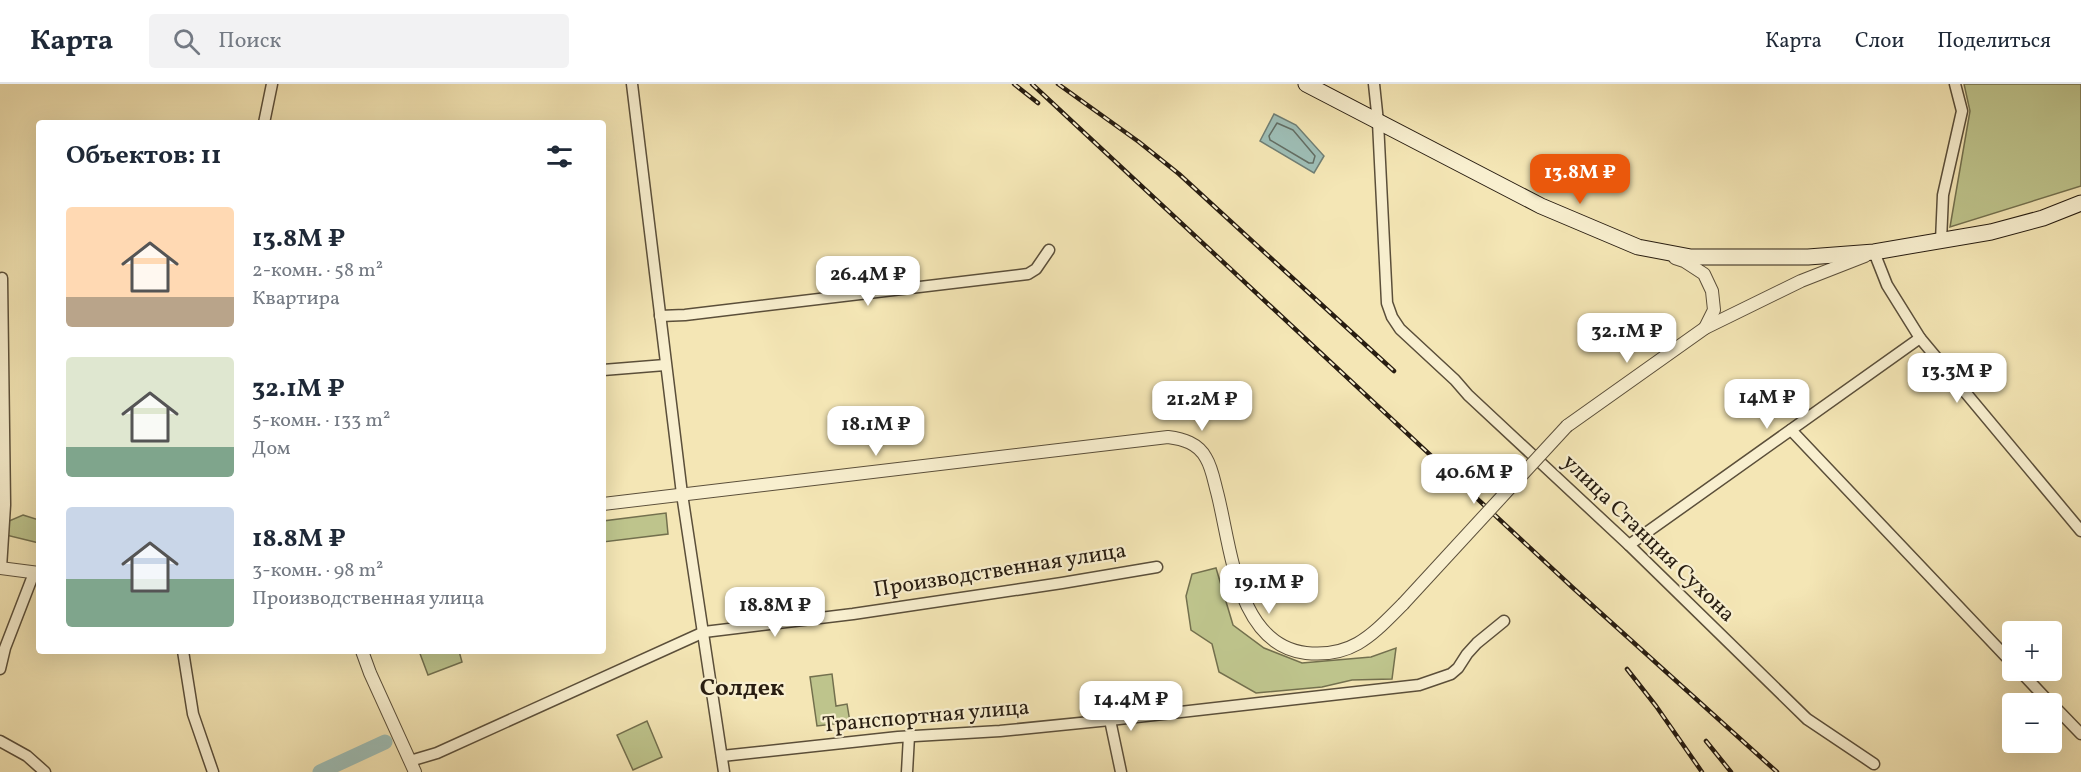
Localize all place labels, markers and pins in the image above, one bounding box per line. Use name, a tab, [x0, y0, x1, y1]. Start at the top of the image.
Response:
pin: 13.8M ₽	[1525, 154, 1635, 205]
pin: 26.4M ₽	[813, 256, 923, 307]
pin: 32.1M ₽	[1572, 313, 1682, 364]
pin: 13.3M ₽	[1902, 353, 2012, 404]
pin: 14M ₽	[1725, 379, 1809, 430]
pin: 21.2M ₽	[1147, 381, 1257, 432]
pin: 18.1M ₽	[821, 406, 931, 457]
pin: 40.6M ₽	[1419, 454, 1529, 505]
pin: 19.1M ₽	[1214, 564, 1324, 615]
pin: 18.8M ₽	[720, 587, 830, 638]
pin: 14.4M ₽	[1076, 681, 1186, 732]

